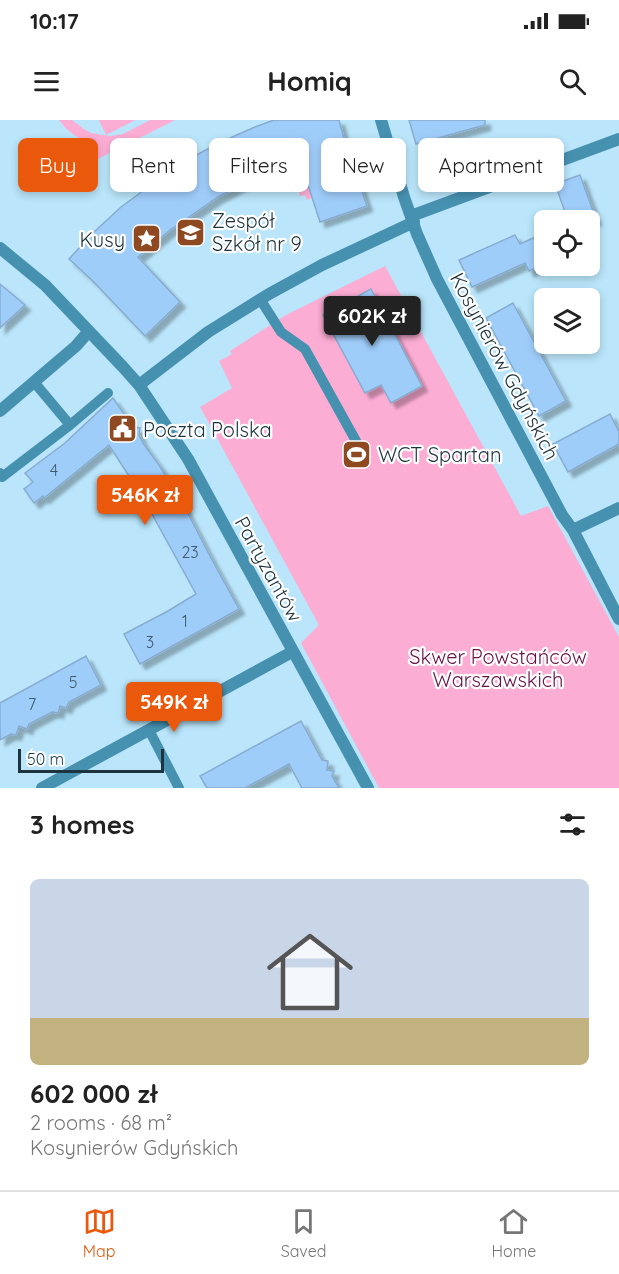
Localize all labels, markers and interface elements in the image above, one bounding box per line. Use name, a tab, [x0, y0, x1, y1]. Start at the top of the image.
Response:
text: 10:17	[30, 7, 79, 35]
text: Homiq	[267, 64, 352, 98]
icon: menu	[30, 65, 63, 98]
icon: search	[556, 65, 589, 98]
chip: Buy	[18, 138, 98, 192]
chip: Rent	[110, 138, 197, 192]
chip: Filters	[209, 138, 309, 192]
chip: New	[321, 138, 406, 192]
chip: Apartment	[418, 138, 564, 192]
place label: Zespół Szkół nr 9	[212, 208, 302, 256]
map controls	[534, 210, 600, 354]
button: locate	[534, 210, 600, 276]
school or university icon: Zespół Szkół nr 9	[175, 216, 207, 248]
place icon: Kusy	[130, 223, 162, 255]
place label: Kusy	[80, 227, 125, 252]
street label: Kosynierów Gdyńskich	[445, 268, 565, 464]
button: layers	[534, 288, 600, 354]
pin: 602K zł	[317, 296, 427, 347]
text: 602K zł	[338, 303, 406, 328]
public building icon: Poczta Polska	[106, 413, 138, 445]
place label: Poczta Polska	[143, 417, 272, 442]
sports icon: WCT Spartan	[341, 438, 373, 470]
place label: WCT Spartan	[378, 442, 501, 467]
house number: 4	[50, 460, 58, 480]
pin: 546K zł	[90, 475, 200, 526]
text: 546K zł	[111, 482, 179, 507]
street label: Partyzantów	[230, 512, 308, 626]
house number: 23	[181, 542, 199, 562]
house number: 1	[182, 611, 188, 631]
house number: 3	[146, 632, 154, 652]
park label: Skwer Powstańców Warszawskich	[409, 644, 587, 692]
house number: 5	[69, 672, 77, 692]
pin: 549K zł	[119, 682, 229, 733]
text: 549K zł	[140, 689, 208, 714]
house number: 7	[28, 694, 36, 714]
scale bar	[18, 746, 164, 774]
text: 50 m	[27, 749, 64, 769]
text: 3 homes	[30, 808, 135, 841]
icon: filters	[556, 808, 589, 841]
icon: home	[256, 918, 364, 1026]
text: 602 000 zł	[30, 1077, 157, 1110]
text: 2 rooms · 68 m²	[30, 1110, 172, 1135]
text: Kosynierów Gdyńskich	[30, 1135, 238, 1160]
tab: Map	[83, 1205, 116, 1261]
tab: Saved	[281, 1205, 326, 1261]
tab: Home	[492, 1205, 536, 1261]

